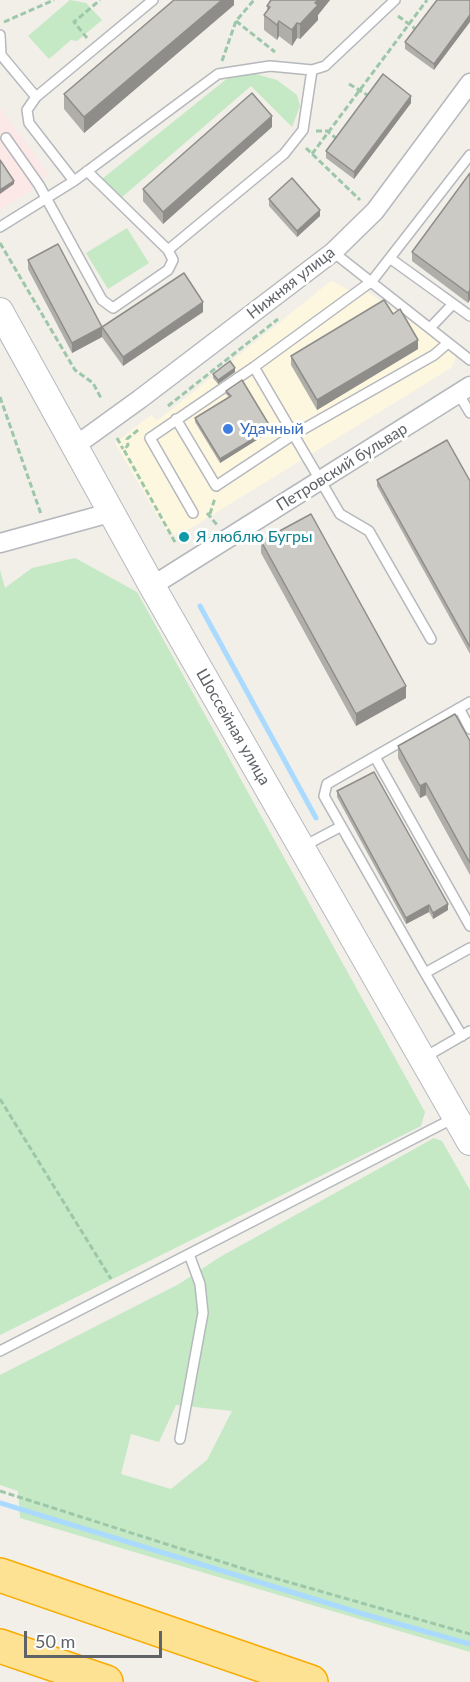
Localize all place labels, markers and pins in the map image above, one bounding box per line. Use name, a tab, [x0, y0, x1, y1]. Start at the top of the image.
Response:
place label: Удачный	[240, 419, 304, 439]
marker: Удачный	[221, 422, 235, 436]
place label: Я люблю Бугры	[196, 527, 313, 547]
marker: Я люблю Бугры	[177, 530, 191, 544]

